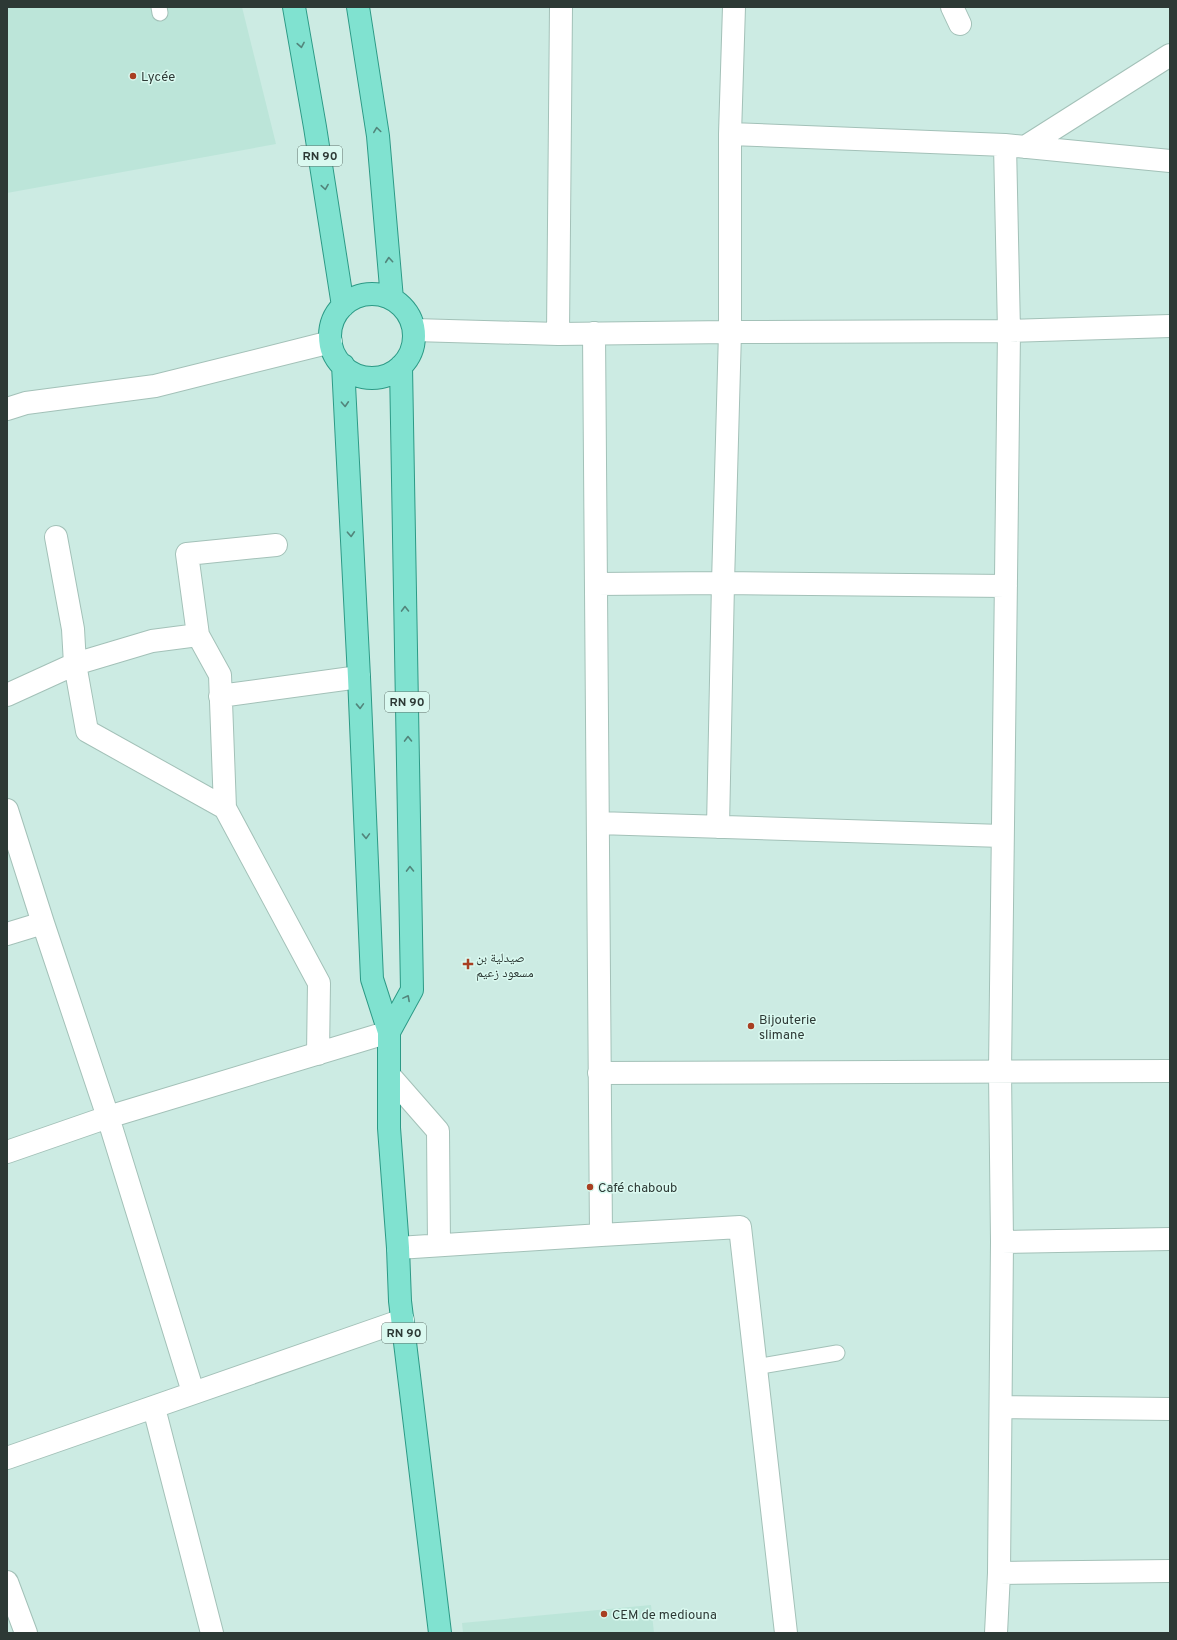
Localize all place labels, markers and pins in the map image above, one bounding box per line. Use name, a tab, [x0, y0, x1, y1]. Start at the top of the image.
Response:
place label: Lycée	[141, 70, 175, 86]
marker: Lycée	[128, 71, 138, 81]
place label: صيدلية بن مسعود زعيم	[476, 951, 534, 982]
marker: صيدلية بن مسعود زعيم	[463, 959, 473, 969]
place label: Bijouterie slimane	[759, 1013, 816, 1044]
marker: Bijouterie slimane	[746, 1021, 756, 1031]
place label: Café chaboub	[598, 1181, 677, 1197]
marker: Café chaboub	[585, 1182, 595, 1192]
place label: CEM de mediouna	[612, 1608, 717, 1624]
marker: CEM de mediouna	[599, 1609, 609, 1619]

